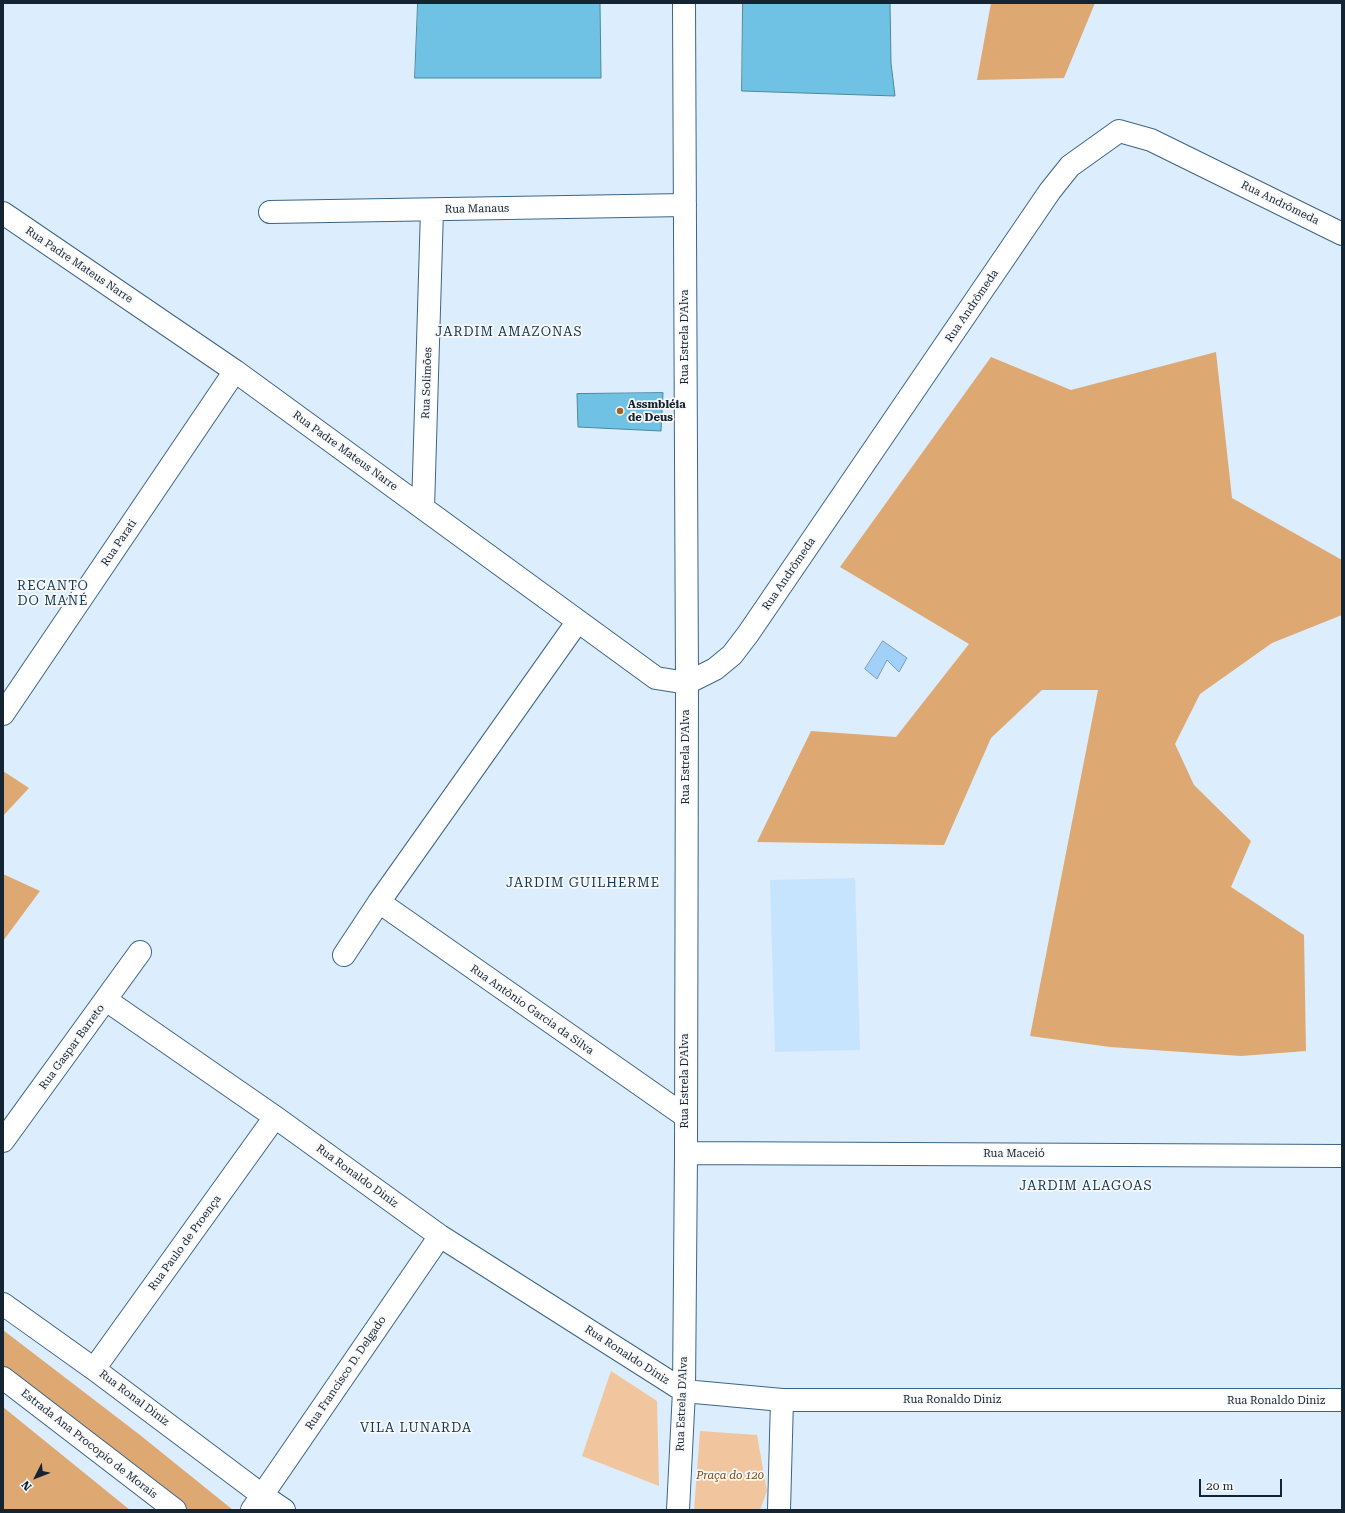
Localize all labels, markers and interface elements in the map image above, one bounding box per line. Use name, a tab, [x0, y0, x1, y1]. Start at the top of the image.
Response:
street label: Rua Andrômeda	[1239, 178, 1321, 228]
street label: Rua Manaus	[445, 202, 509, 216]
street label: Rua Padre Mateus Narre	[23, 224, 135, 306]
street label: Rua Andrômeda	[943, 267, 1001, 345]
street label: Rua Estrela D'Alva	[678, 290, 692, 384]
district label: JARDIM AMAZONAS	[435, 324, 583, 340]
street label: Rua Solimões	[419, 347, 435, 419]
place label: Assmbléia de Deus	[628, 398, 686, 424]
marker: Assmbléia de Deus	[615, 406, 625, 416]
street label: Rua Padre Mateus Narre	[290, 408, 400, 494]
street label: Rua Parati	[99, 517, 139, 569]
street label: Rua Andrômeda	[760, 535, 818, 613]
district label: RECANTO DO MANÉ	[17, 578, 89, 609]
street label: Rua Estrela D'Alva	[679, 710, 693, 804]
district label: JARDIM GUILHERME	[506, 875, 660, 891]
street label: Rua Antônio Garcia da Silva	[468, 962, 596, 1058]
street label: Rua Gaspar Barreto	[37, 1002, 107, 1092]
street label: Rua Estrela D'Alva	[678, 1034, 692, 1128]
street label: Rua Ronaldo Diniz	[313, 1142, 401, 1210]
street label: Rua Maceió	[983, 1147, 1045, 1161]
district label: JARDIM ALAGOAS	[1019, 1178, 1153, 1194]
street label: Rua Paulo de Proença	[146, 1193, 224, 1293]
street label: Rua Francisco D. Delgado	[303, 1314, 389, 1432]
street label: Rua Ronaldo Diniz	[582, 1323, 672, 1387]
street label: Rua Estrela D'Alva	[674, 1356, 690, 1452]
street label: Rua Ronal Diniz	[96, 1367, 172, 1429]
street label: Estrada Ana Procopio de Morais	[18, 1387, 160, 1501]
street label: Rua Ronaldo Diniz	[903, 1393, 1001, 1407]
street label: Rua Ronaldo Diniz	[1227, 1394, 1325, 1408]
district label: VILA LUNARDA	[360, 1420, 472, 1436]
north arrow	[16, 1457, 56, 1497]
park label: Praça do 120	[696, 1469, 764, 1483]
scale bar	[1201, 1471, 1284, 1497]
text: N	[19, 1478, 34, 1493]
text: 20 m	[1206, 1479, 1233, 1493]

